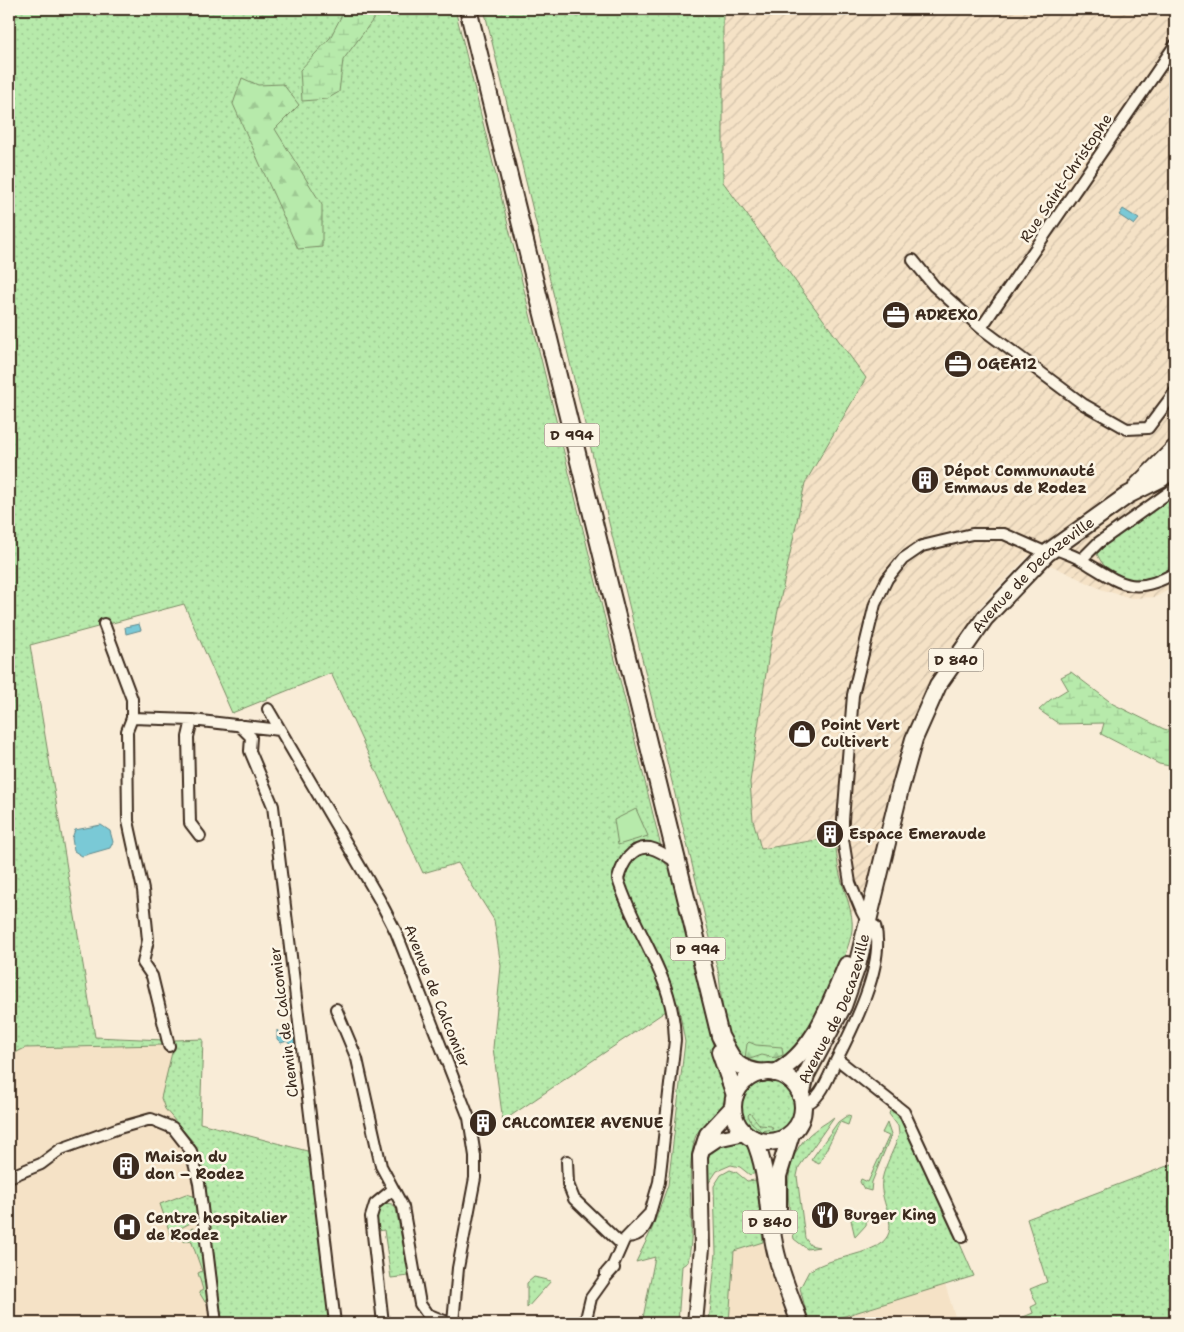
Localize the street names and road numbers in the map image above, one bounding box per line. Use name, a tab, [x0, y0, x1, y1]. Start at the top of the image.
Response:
street label: Rue Saint-Christophe	[1015, 110, 1117, 246]
road number: D 994	[544, 424, 600, 446]
street label: Avenue de Decazeville	[967, 512, 1098, 637]
road number: D 840	[928, 648, 984, 672]
street label: Avenue de Calcomier	[399, 922, 475, 1070]
street label: Avenue de Decazeville	[794, 932, 874, 1086]
road number: D 994	[670, 938, 726, 961]
street label: Chemin de Calcomier	[265, 945, 303, 1099]
road number: D 840	[742, 1210, 798, 1234]

